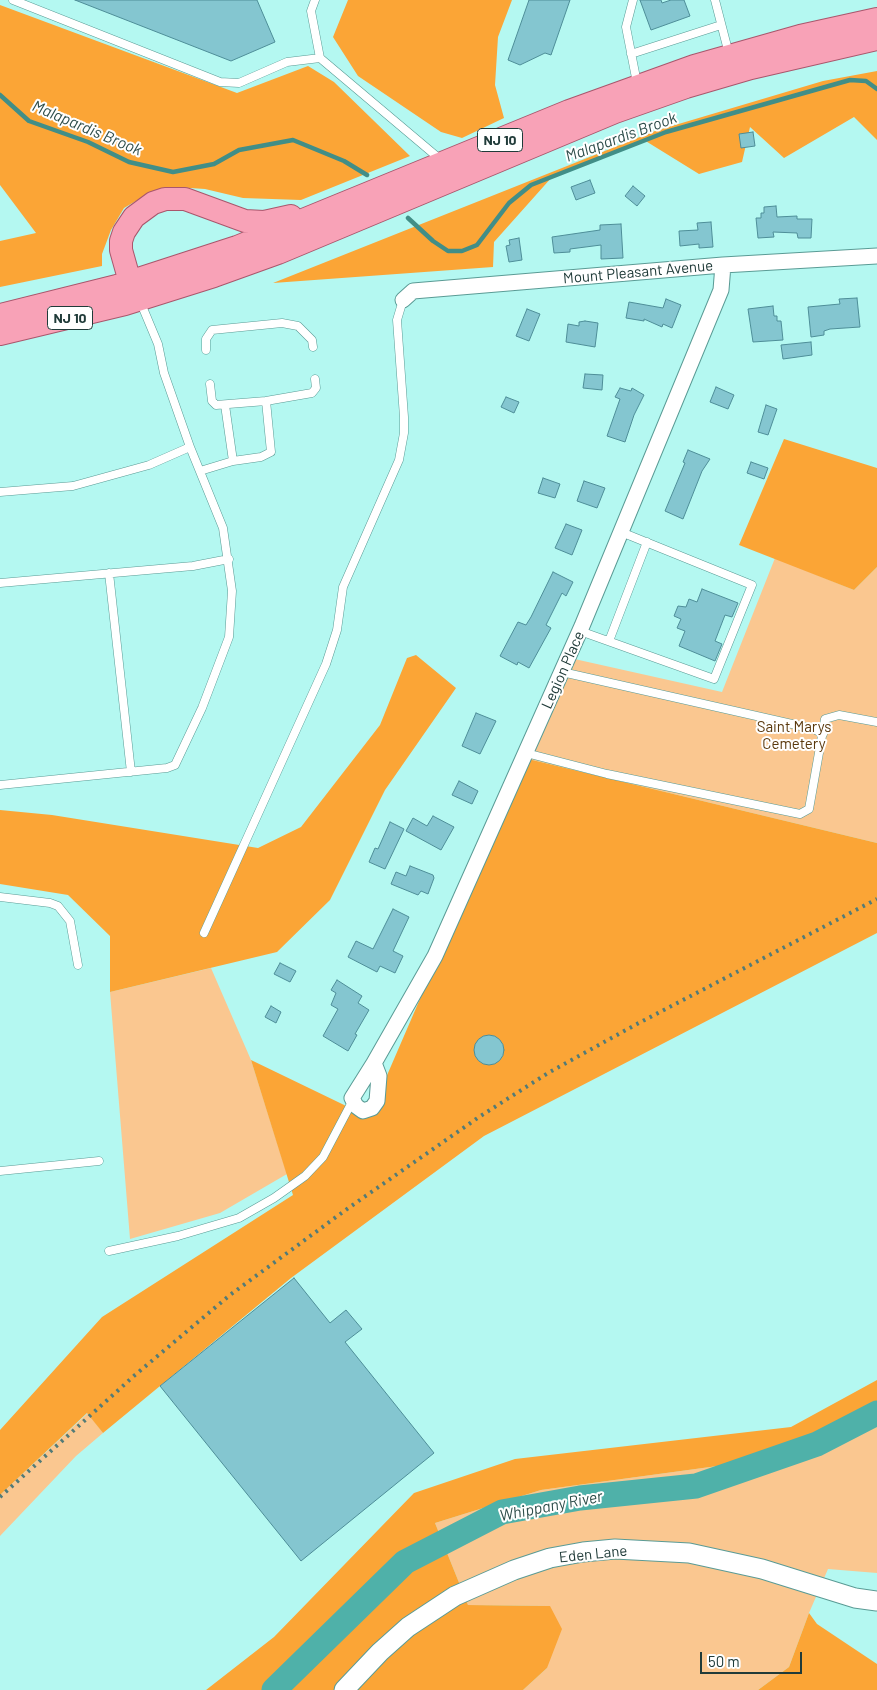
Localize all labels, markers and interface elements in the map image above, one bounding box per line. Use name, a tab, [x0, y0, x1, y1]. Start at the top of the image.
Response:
water label: Malapardis Brook	[29, 96, 145, 160]
water label: Malapardis Brook	[563, 108, 679, 166]
road number: NJ 10	[478, 128, 522, 152]
street label: Mount Pleasant Avenue	[562, 256, 714, 288]
road number: NJ 10	[48, 306, 92, 330]
street label: Legion Place	[538, 628, 588, 712]
park label: Saint Marys Cemetery	[757, 718, 831, 753]
water label: Whippany River	[498, 1487, 604, 1525]
street label: Eden Lane	[558, 1541, 628, 1567]
scale bar	[702, 1642, 804, 1674]
text: 50 m	[708, 1652, 740, 1670]

